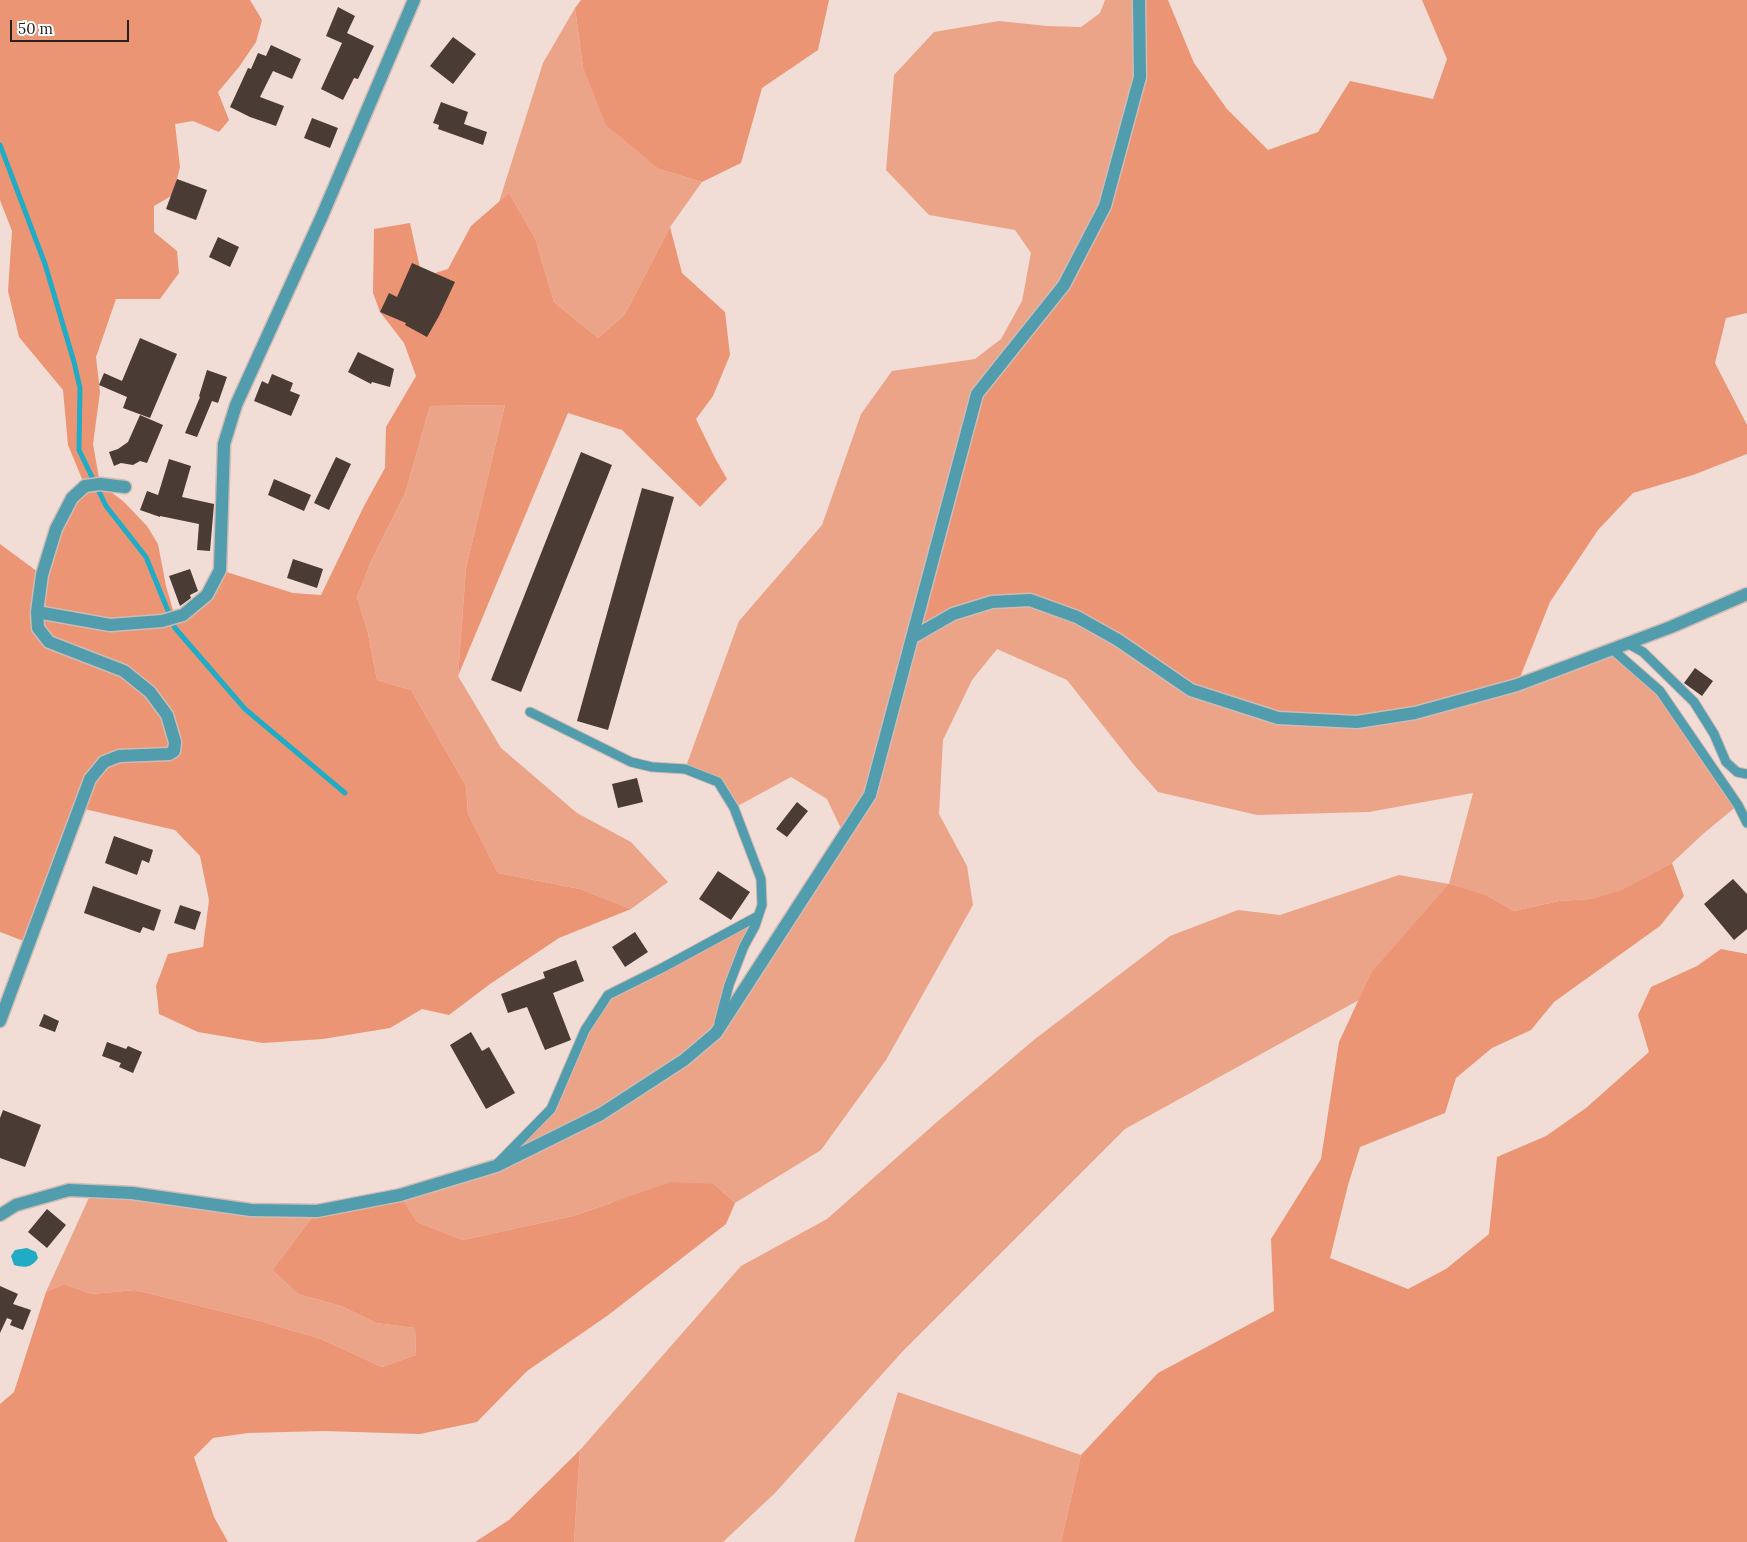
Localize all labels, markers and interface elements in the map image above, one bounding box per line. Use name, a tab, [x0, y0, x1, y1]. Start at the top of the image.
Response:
scale bar	[12, 10, 131, 42]
text: 50 m	[18, 19, 53, 38]

